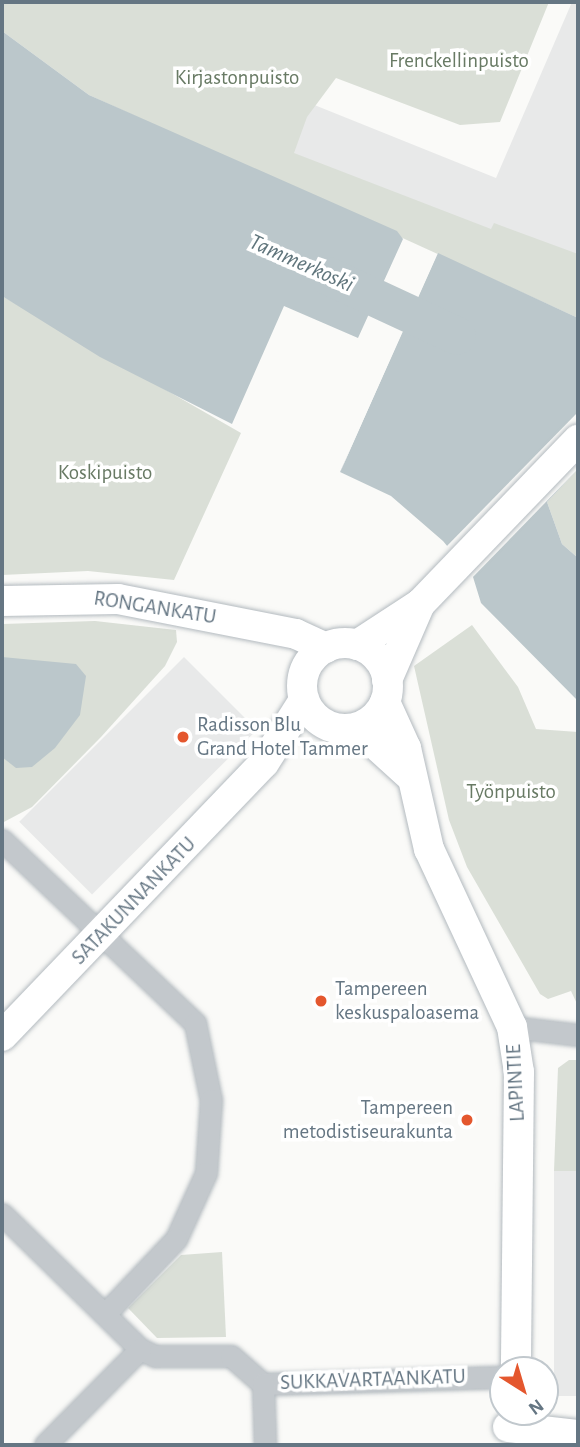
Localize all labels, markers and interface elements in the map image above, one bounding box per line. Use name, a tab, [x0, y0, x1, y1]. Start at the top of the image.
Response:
park label: Frenckellinpuisto	[389, 48, 529, 74]
park label: Kirjastonpuisto	[175, 65, 299, 91]
water label: Tammerkoski	[245, 229, 357, 299]
park label: Koskipuisto	[58, 460, 152, 486]
street label: RONGANKATU	[92, 586, 218, 630]
place label: Radisson Blu Grand Hotel Tammer	[197, 712, 368, 762]
marker: Radisson Blu Grand Hotel Tammer	[175, 729, 191, 745]
park label: Työnpuisto	[466, 779, 556, 805]
street label: SATAKUNNANKATU	[67, 832, 201, 970]
place label: Tampereen keskuspaloasema	[335, 976, 479, 1026]
marker: Tampereen keskuspaloasema	[313, 993, 329, 1009]
street label: LAPINTIE	[501, 1044, 531, 1122]
place label: Tampereen metodistiseurakunta	[283, 1095, 453, 1145]
marker: Tampereen metodistiseurakunta	[459, 1112, 475, 1128]
north arrow	[489, 1356, 559, 1426]
street label: SUKKAVARTAANKATU	[280, 1364, 466, 1396]
text: N	[525, 1395, 547, 1418]

